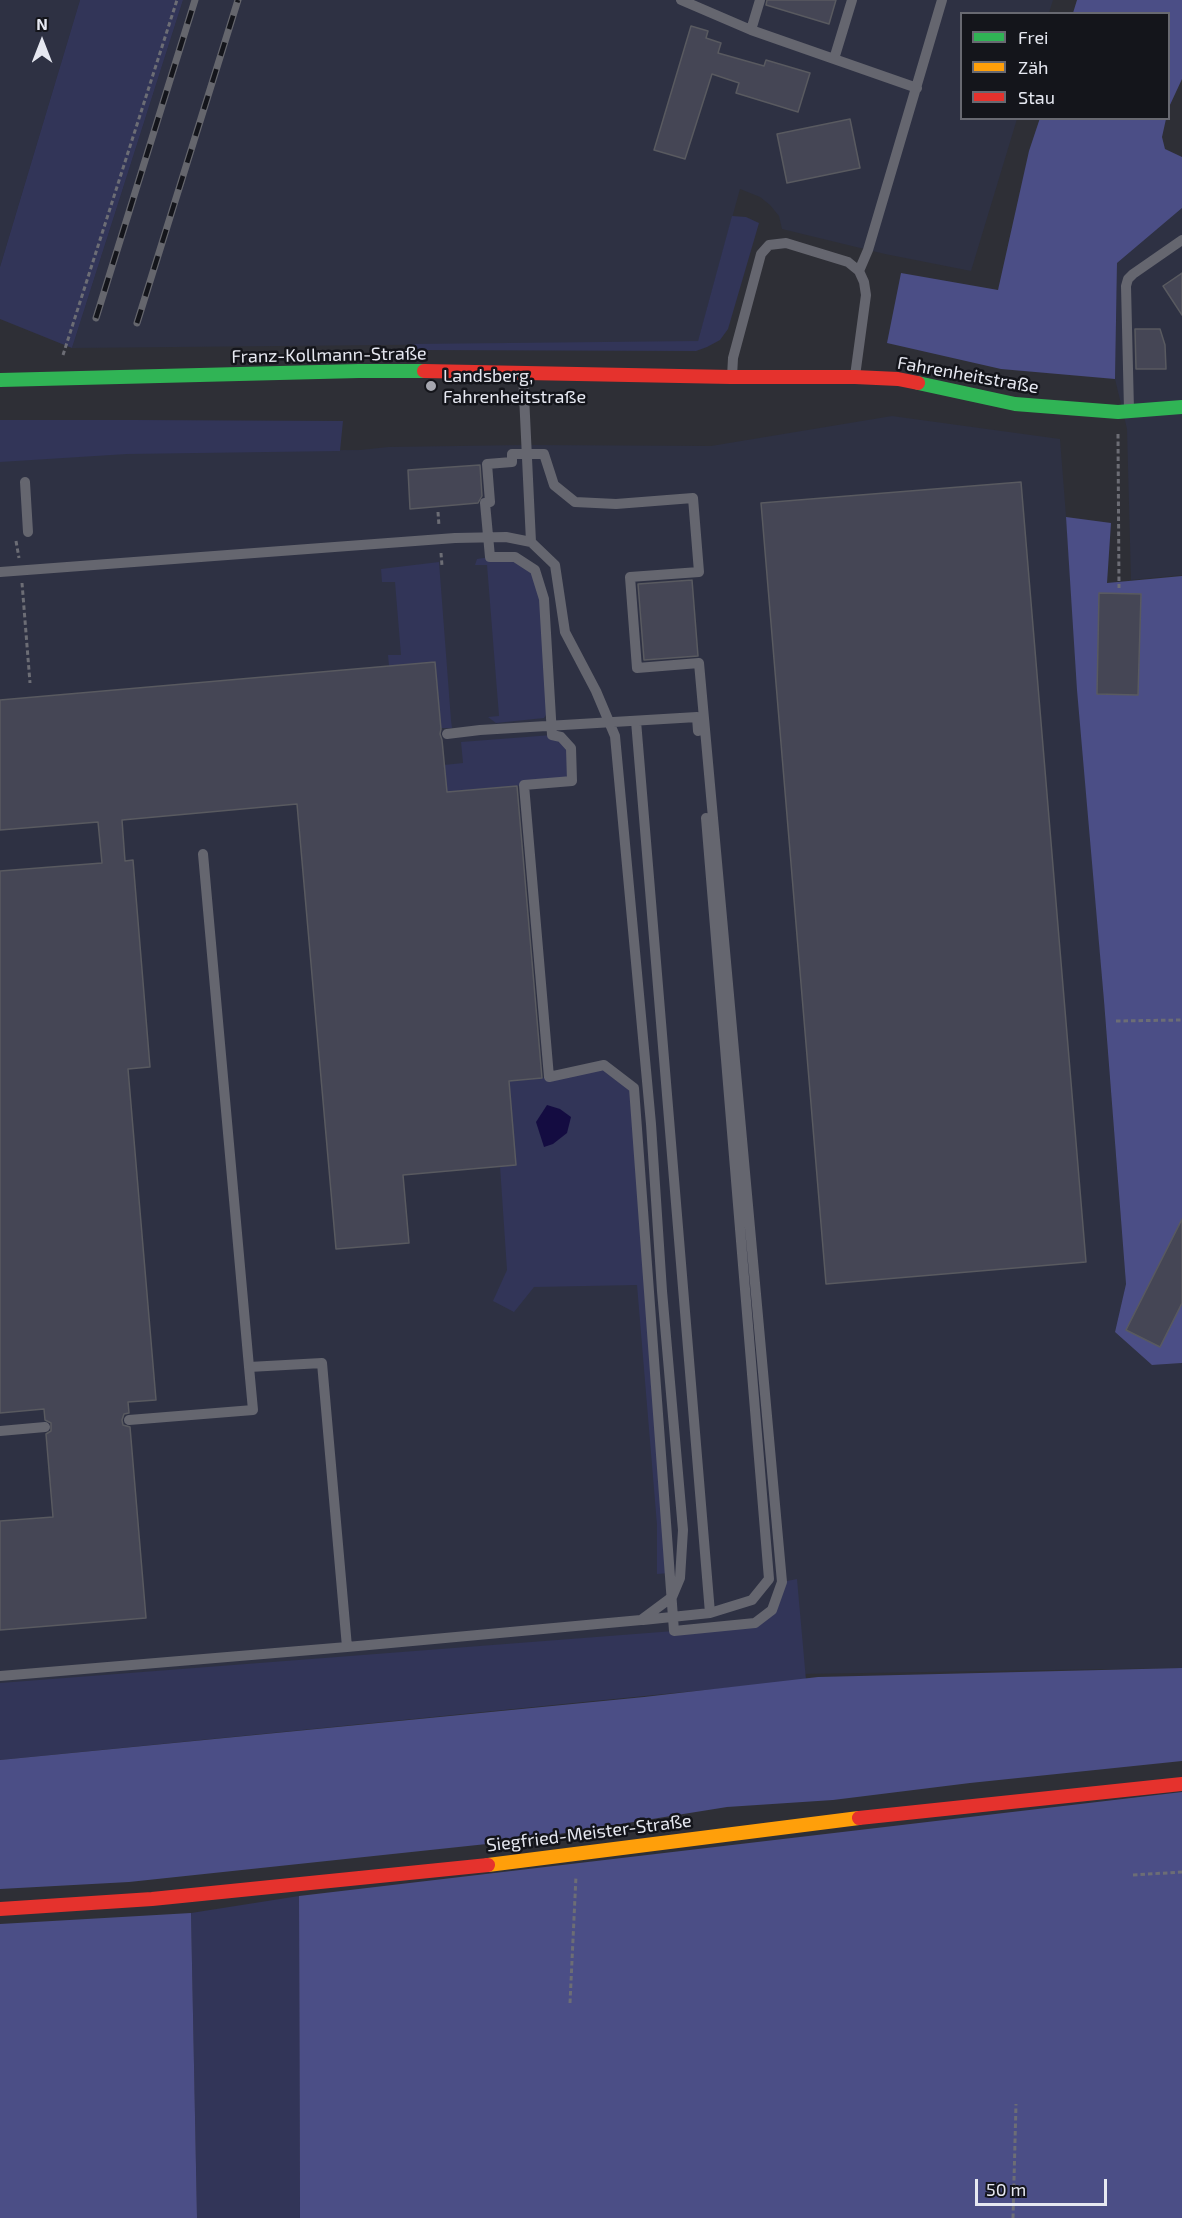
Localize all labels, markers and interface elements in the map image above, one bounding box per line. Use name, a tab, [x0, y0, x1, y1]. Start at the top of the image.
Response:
north arrow	[12, 12, 72, 72]
legend	[960, 12, 1170, 120]
text: N	[36, 14, 48, 33]
text: Frei	[1018, 26, 1049, 48]
text: Zäh	[1018, 56, 1049, 78]
text: Stau	[1018, 86, 1055, 108]
street label: Franz-Kollmann-Straße	[231, 342, 427, 368]
street label: Fahrenheitstraße	[896, 352, 1040, 398]
place label: Landsberg, Fahrenheitstraße	[443, 365, 586, 407]
marker: Landsberg, Fahrenheitstraße	[424, 379, 438, 393]
street label: Siegfried-Meister-Straße	[485, 1810, 693, 1856]
scale bar	[978, 2167, 1110, 2205]
text: 50 m	[986, 2178, 1026, 2200]

